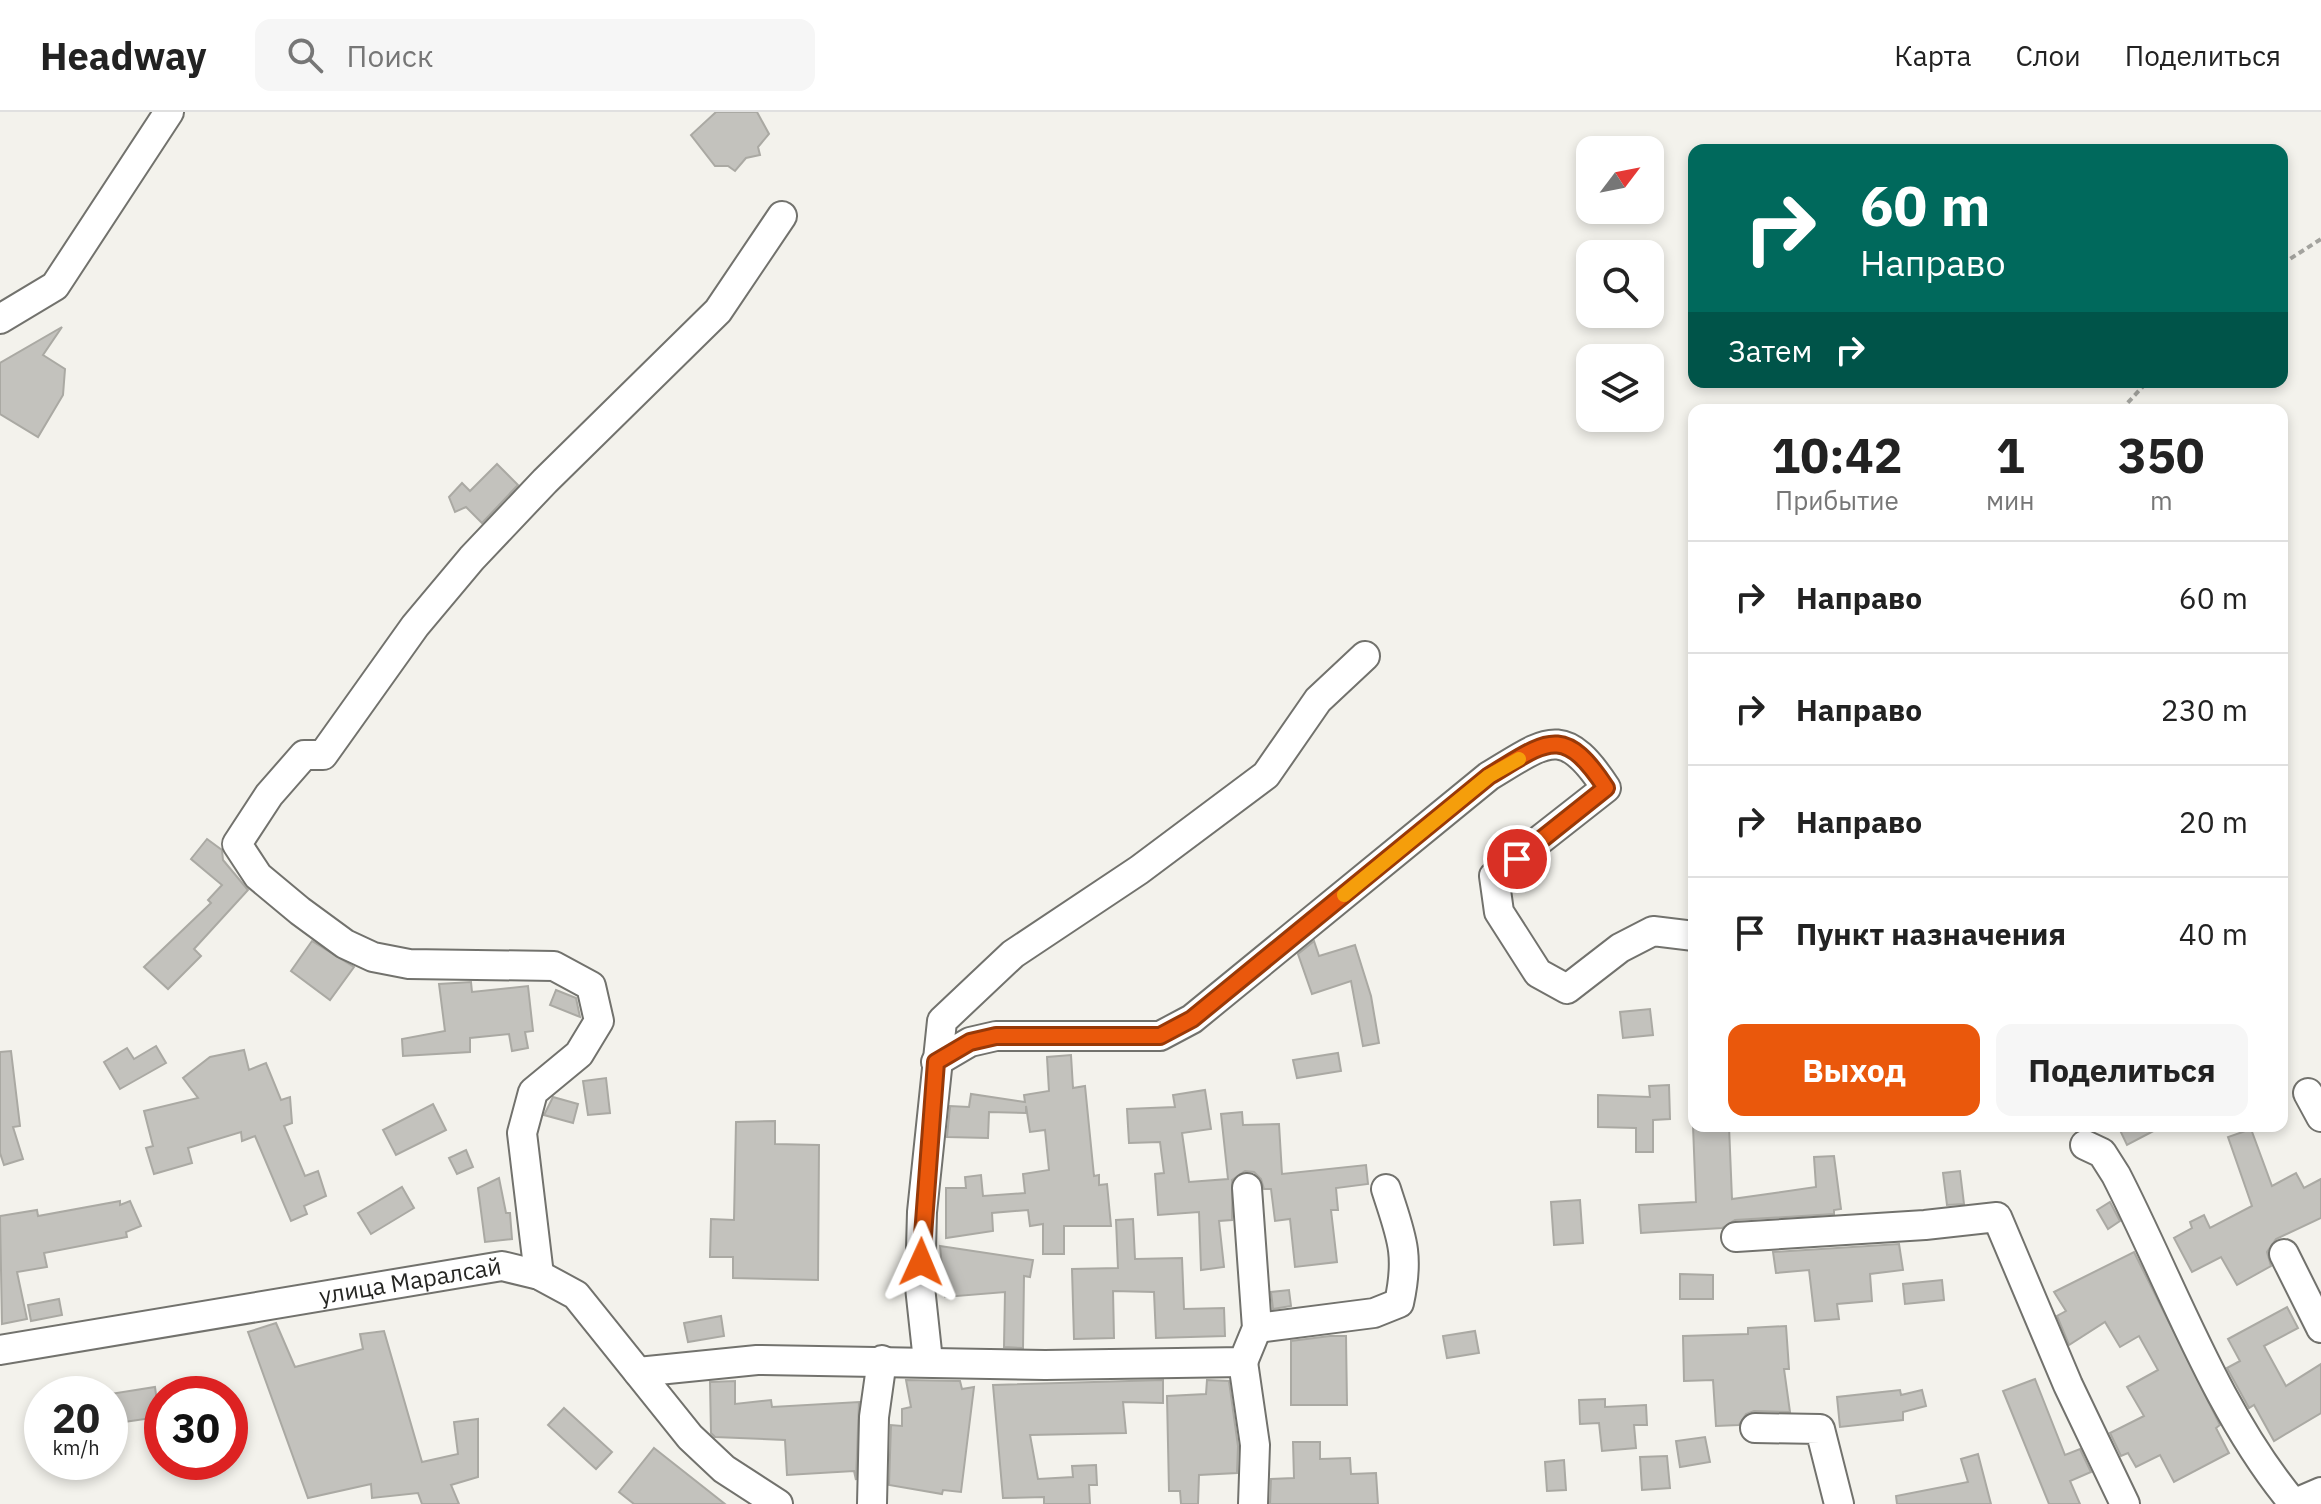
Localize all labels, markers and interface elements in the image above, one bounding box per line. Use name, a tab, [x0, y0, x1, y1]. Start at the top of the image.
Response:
search box	[255, 19, 815, 91]
text: Headway	[40, 31, 207, 80]
icon: search	[283, 33, 327, 77]
text: Поиск	[347, 36, 433, 75]
text: Карта	[1894, 37, 1971, 74]
text: Слои	[2015, 37, 2081, 74]
text: Поделиться	[2125, 37, 2281, 74]
north arrow	[1576, 136, 1664, 224]
map controls	[1576, 136, 1664, 432]
text: 60 m	[1860, 169, 1990, 241]
icon: right	[1728, 176, 1832, 280]
text: Направо	[1860, 239, 2006, 286]
button: search	[1576, 240, 1664, 328]
icon: right	[1828, 328, 1872, 372]
text: Затем	[1728, 331, 1812, 370]
button: layers	[1576, 344, 1664, 432]
text: 10:42	[1771, 424, 1903, 486]
text: 1	[1996, 424, 2025, 486]
text: 350	[2118, 424, 2205, 486]
text: Прибытие	[1775, 483, 1899, 517]
text: мин	[1986, 483, 2035, 517]
text: m	[2150, 483, 2173, 517]
icon: right	[1728, 575, 1772, 619]
text: Направо	[1796, 578, 1922, 617]
text: 60 m	[2179, 578, 2248, 617]
icon: right	[1728, 687, 1772, 731]
text: Направо	[1796, 690, 1922, 729]
text: 230 m	[2161, 690, 2248, 729]
icon: right	[1728, 799, 1772, 843]
text: Направо	[1796, 802, 1922, 841]
text: 20 m	[2179, 802, 2248, 841]
pin	[1483, 825, 1551, 893]
icon: arrive	[1495, 837, 1539, 881]
icon: arrive	[1728, 911, 1772, 955]
text: Пункт назначения	[1796, 914, 2066, 953]
text: 40 m	[2179, 914, 2248, 953]
button: Выход	[1728, 1024, 1980, 1116]
button: Поделиться	[1996, 1024, 2248, 1116]
position arrow	[879, 1220, 963, 1304]
street label: улица Маралсай	[317, 1249, 504, 1311]
speed limit sign: 30	[144, 1376, 248, 1480]
text: 20	[52, 1392, 100, 1444]
text: km/h	[52, 1434, 100, 1461]

